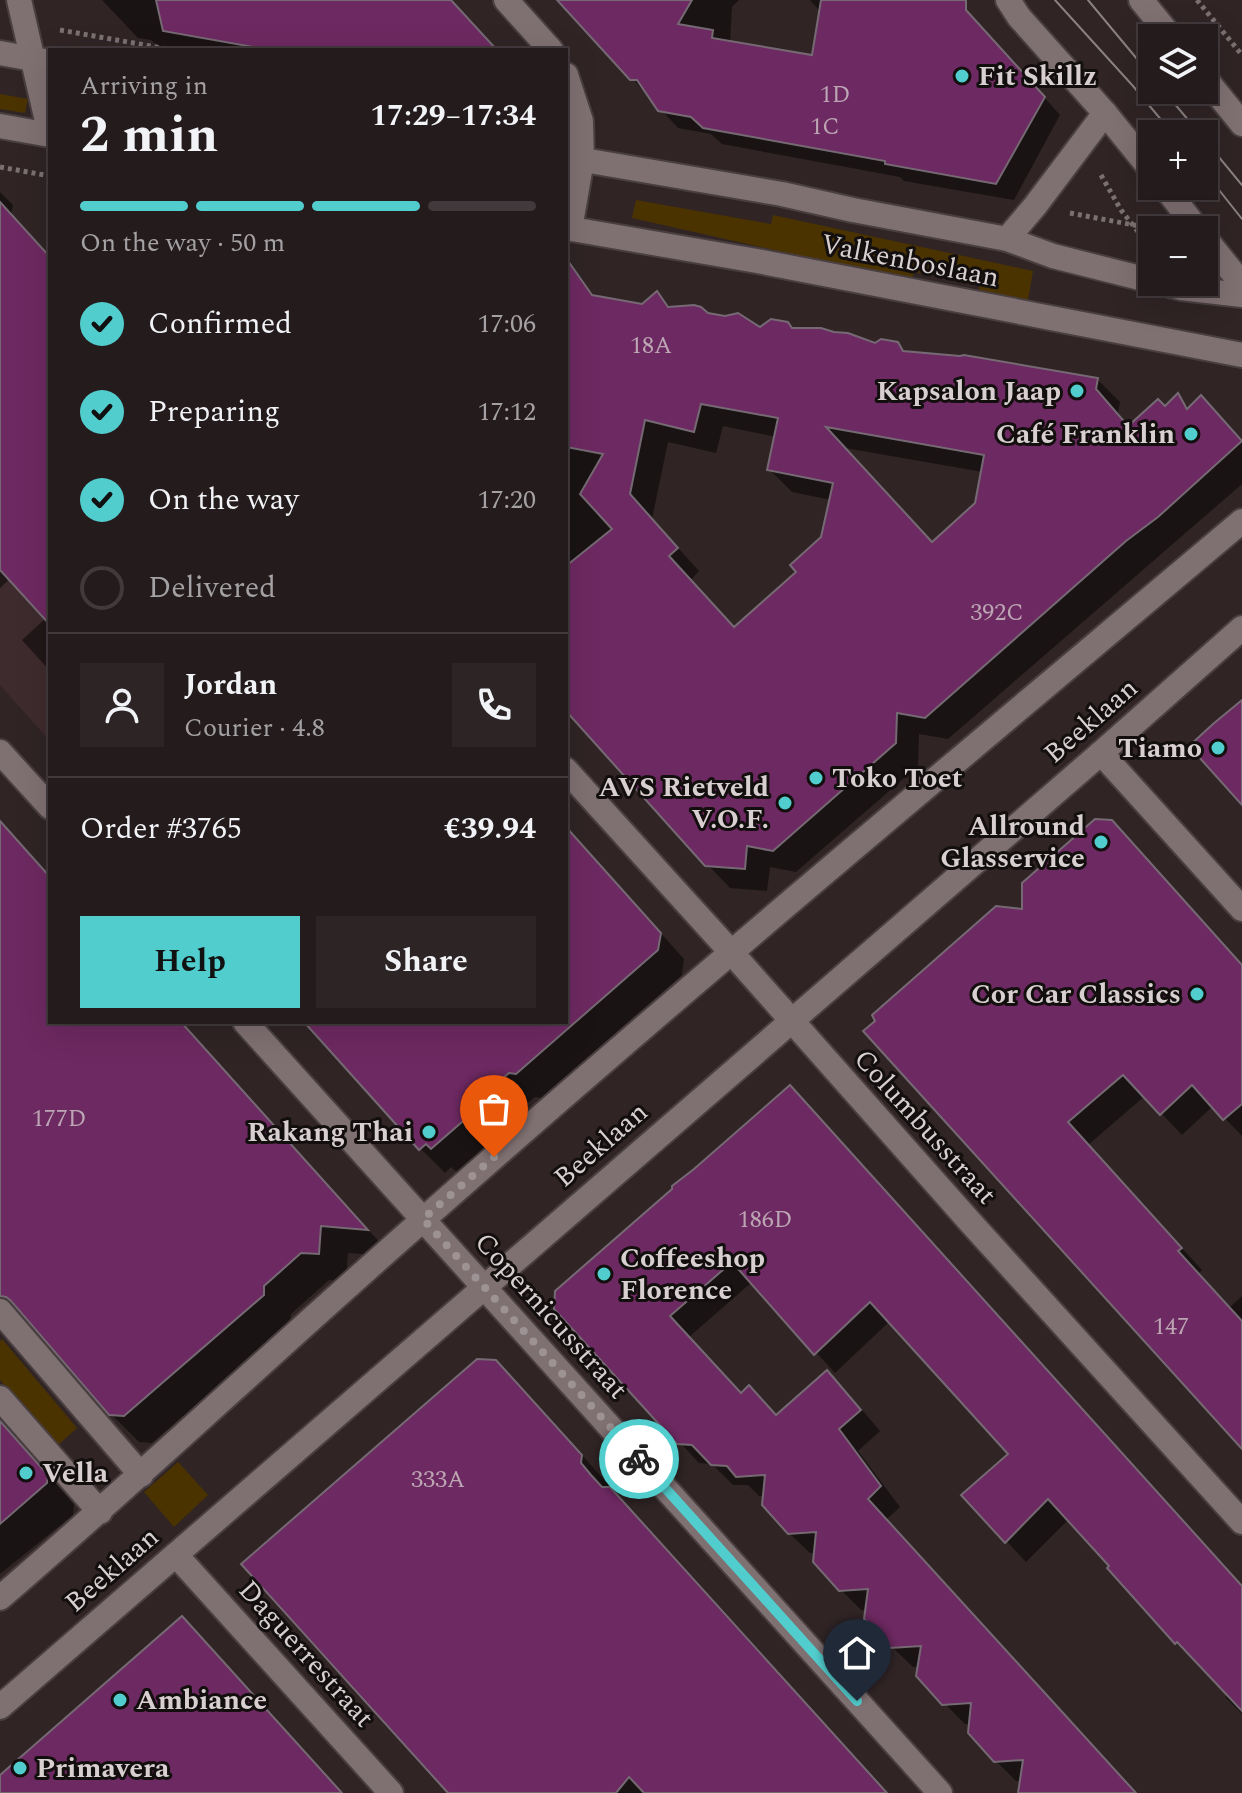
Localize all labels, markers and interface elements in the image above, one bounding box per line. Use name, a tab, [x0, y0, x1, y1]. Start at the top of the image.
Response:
map controls	[1138, 24, 1218, 296]
button: layers	[1138, 24, 1218, 104]
place label: Fit Skillz	[978, 55, 1097, 98]
text: Arriving in	[80, 66, 208, 106]
marker: Fit Skillz	[953, 67, 971, 85]
house number: 1D	[820, 77, 850, 113]
text: 17:29–17:34	[370, 93, 536, 139]
text: 2 min	[80, 96, 218, 175]
house number: 1C	[810, 109, 840, 145]
button: +	[1138, 120, 1218, 200]
button: −	[1138, 216, 1218, 296]
text: On the way · 50 m	[80, 223, 285, 263]
street label: Valkenboslaan	[817, 223, 1003, 299]
text: Confirmed	[148, 301, 292, 347]
icon: check	[80, 302, 124, 346]
text: 17:06	[477, 304, 536, 344]
house number: 18A	[630, 328, 672, 364]
place label: Kapsalon Jaap	[877, 370, 1061, 413]
marker: Kapsalon Jaap	[1068, 382, 1086, 400]
text: Preparing	[148, 389, 280, 435]
icon: check	[80, 390, 124, 434]
text: 17:12	[477, 392, 536, 432]
place label: Café Franklin	[996, 413, 1175, 456]
marker: Café Franklin	[1182, 425, 1200, 443]
text: On the way	[148, 477, 299, 523]
icon: check	[80, 478, 124, 522]
text: 17:20	[477, 480, 536, 520]
text: Delivered	[148, 565, 276, 611]
house number: 392C	[970, 595, 1024, 631]
text: Jordan	[184, 662, 277, 708]
button: person	[80, 663, 164, 747]
button: phone	[452, 663, 536, 747]
street label: Beeklaan	[1034, 668, 1148, 774]
text: Courier · 4.8	[184, 708, 325, 748]
place label: Tiamo	[1118, 727, 1202, 770]
marker: Tiamo	[1209, 739, 1227, 757]
place label: Toko Toet	[832, 757, 963, 800]
place label: AVS Rietveld V.O.F.	[599, 766, 769, 841]
marker: Toko Toet	[807, 769, 825, 787]
marker: AVS Rietveld V.O.F.	[776, 794, 794, 812]
place label: Allround Glasservice	[940, 805, 1085, 880]
text: Order #3765	[80, 806, 242, 852]
text: €39.94	[444, 806, 536, 852]
marker: Allround Glasservice	[1092, 833, 1110, 851]
button: Help	[80, 916, 300, 1008]
button: Share	[316, 916, 536, 1008]
place label: Cor Car Classics	[971, 973, 1181, 1016]
marker: Cor Car Classics	[1188, 985, 1206, 1003]
street label: Columbusstraat	[843, 1039, 1007, 1215]
pin	[460, 1075, 528, 1157]
icon: bag	[472, 1087, 516, 1131]
street label: Beeklaan	[544, 1092, 658, 1198]
house number: 177D	[32, 1101, 86, 1137]
place label: Rakang Thai	[247, 1111, 413, 1154]
marker: Rakang Thai	[420, 1123, 438, 1141]
house number: 186D	[738, 1202, 792, 1238]
street label: Copernicusstraat	[464, 1223, 638, 1409]
place label: Coffeeshop Florence	[620, 1237, 765, 1312]
marker: Coffeeshop Florence	[595, 1265, 613, 1283]
house number: 147	[1153, 1309, 1189, 1345]
courier	[599, 1419, 679, 1499]
icon: bike	[617, 1437, 661, 1481]
place label: Vella	[42, 1452, 109, 1495]
house number: 333A	[411, 1462, 465, 1498]
marker: Vella	[17, 1464, 35, 1482]
street label: Beeklaan	[55, 1517, 169, 1623]
street label: Daguerrestraat	[228, 1570, 384, 1738]
pin	[823, 1619, 891, 1701]
icon: home	[835, 1631, 879, 1675]
place label: Ambiance	[136, 1679, 267, 1722]
marker: Ambiance	[111, 1691, 129, 1709]
place label: Primavera	[36, 1747, 170, 1790]
marker: Primavera	[11, 1759, 29, 1777]

